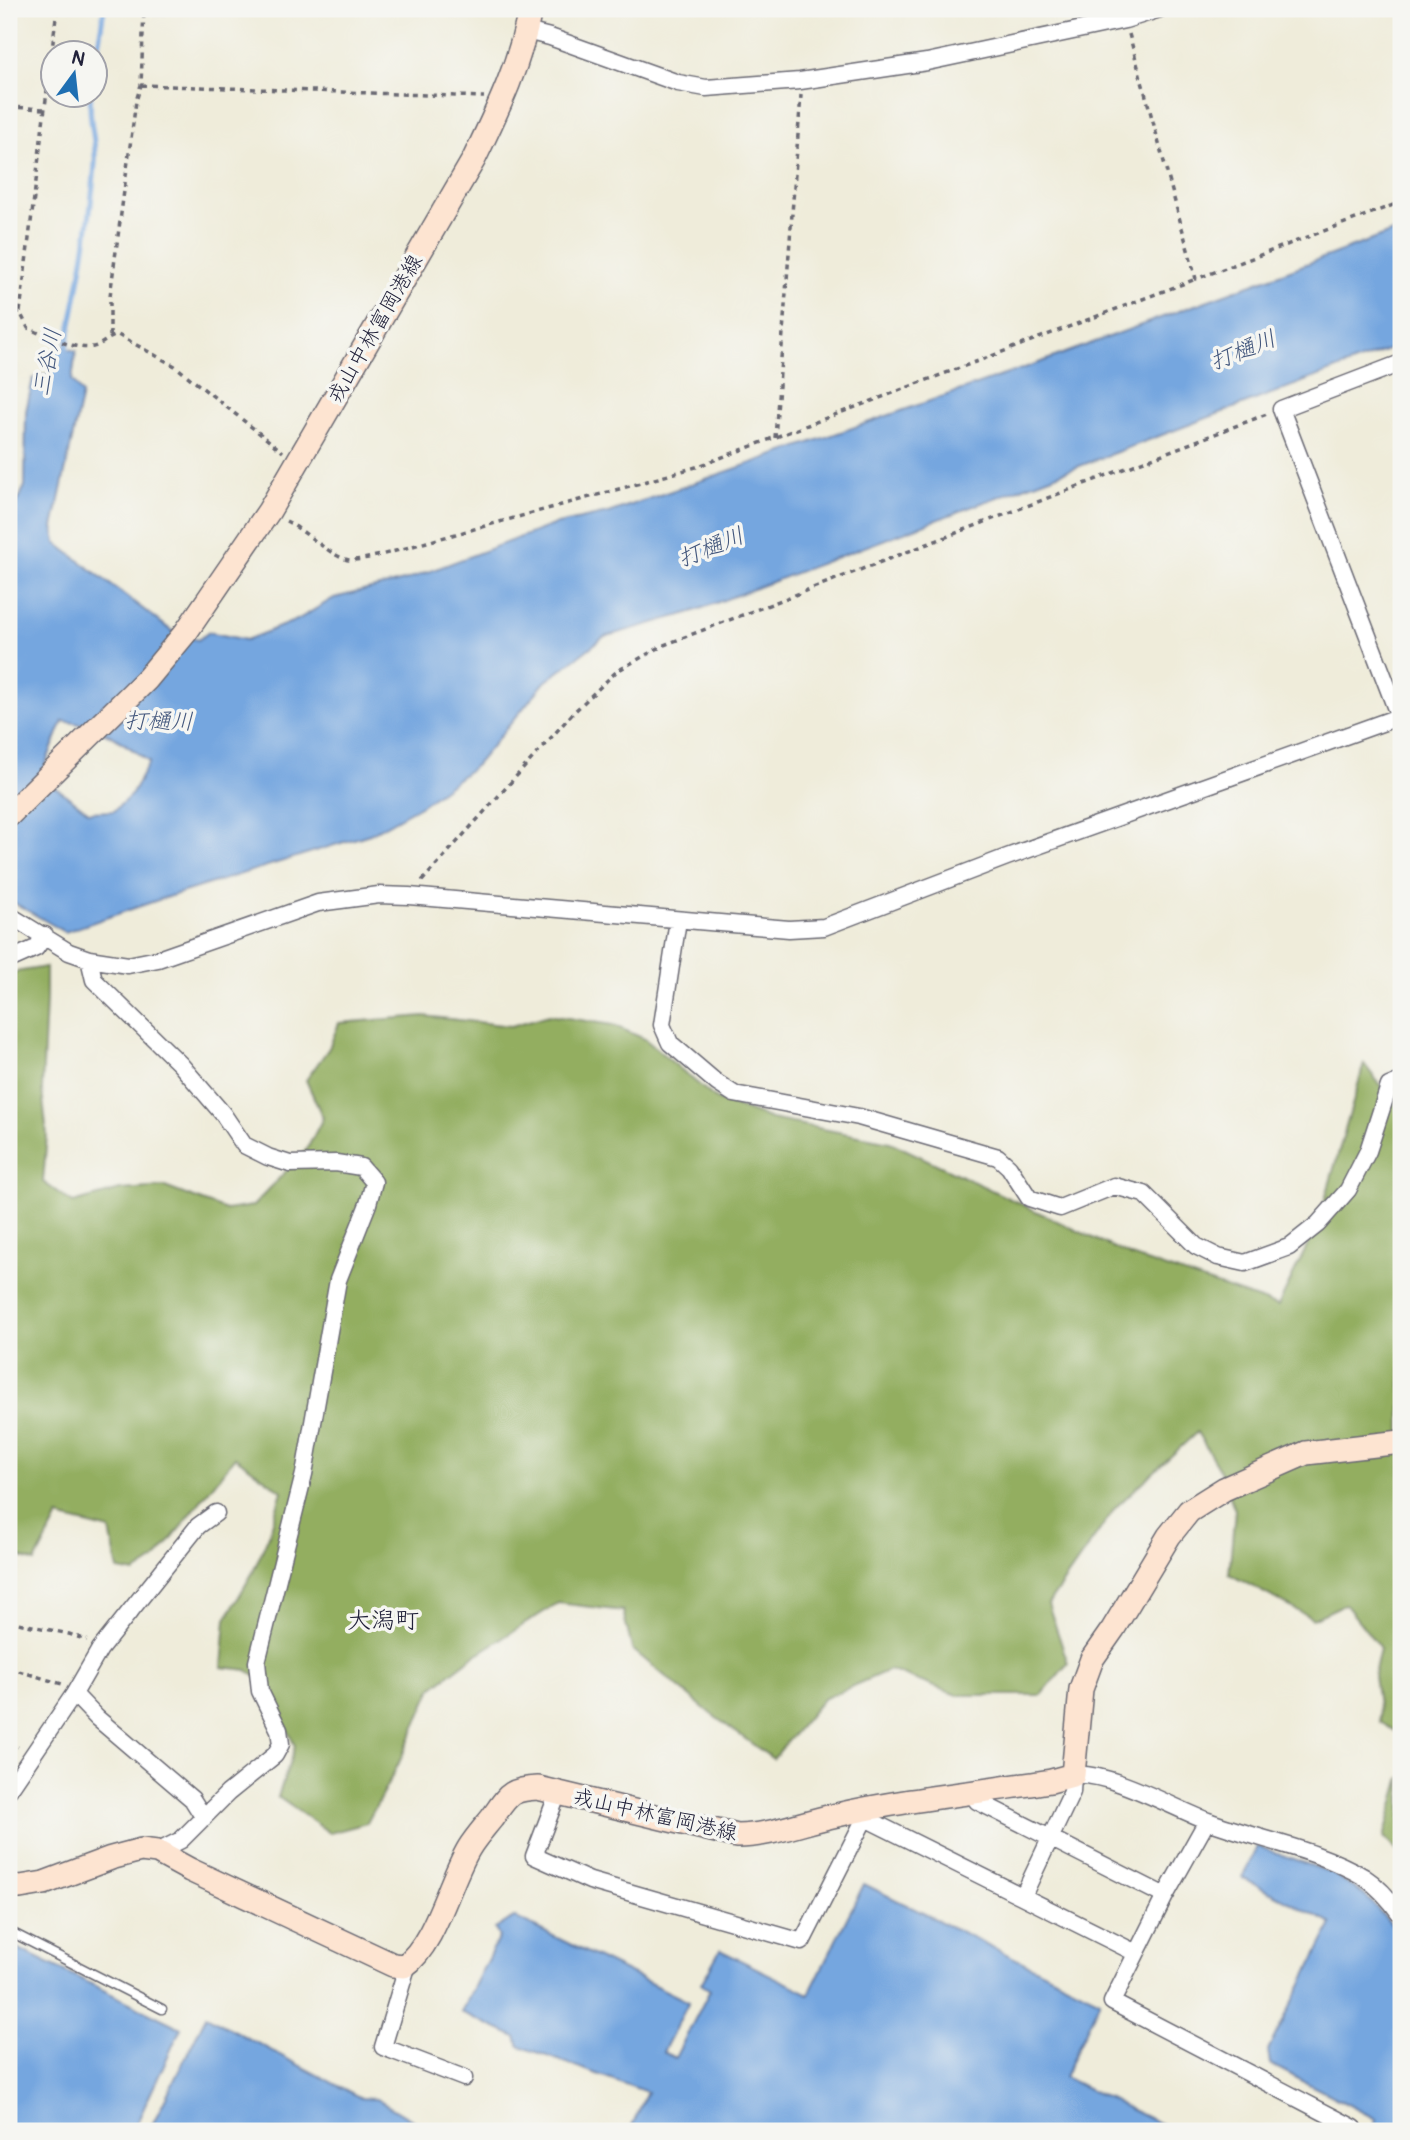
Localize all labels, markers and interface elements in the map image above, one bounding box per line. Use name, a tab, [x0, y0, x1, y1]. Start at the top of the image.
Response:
north arrow	[38, 38, 108, 108]
text: N	[69, 45, 88, 72]
street label: 戎山中林富岡港線	[321, 250, 429, 408]
water label: 打樋川	[1206, 324, 1280, 376]
water label: 三谷川	[26, 325, 68, 399]
water label: 打樋川	[674, 521, 748, 573]
water label: 打樋川	[124, 706, 194, 736]
district label: 大潟町	[347, 1606, 419, 1635]
street label: 戎山中林富岡港線	[570, 1783, 740, 1847]

